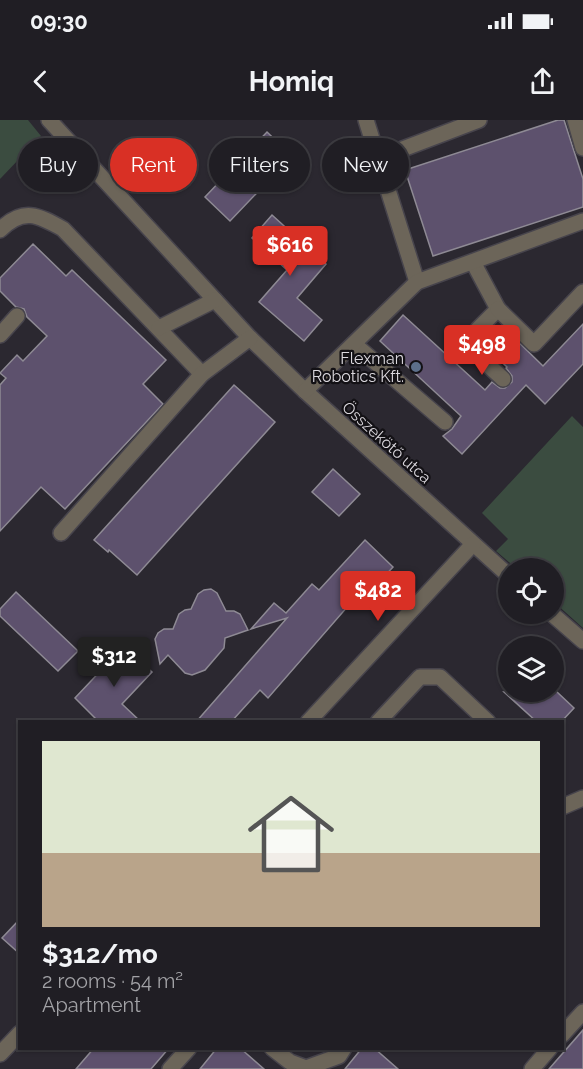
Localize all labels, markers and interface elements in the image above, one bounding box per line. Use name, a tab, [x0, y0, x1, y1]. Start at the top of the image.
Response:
text: 09:30	[30, 8, 88, 34]
icon: back	[24, 65, 57, 98]
icon: share	[526, 65, 559, 98]
text: Homiq	[249, 66, 334, 97]
chip: Buy	[18, 138, 98, 192]
chip: Rent	[110, 138, 197, 192]
chip: Filters	[209, 138, 310, 192]
chip: New	[322, 138, 409, 192]
pin: $616	[254, 226, 326, 277]
text: $616	[267, 233, 313, 257]
pin: $498	[446, 325, 518, 376]
text: $498	[458, 332, 506, 356]
place label: Flexman Robotics Kft.	[312, 349, 404, 386]
marker: Flexman Robotics Kft.	[409, 360, 423, 374]
street label: Összekötő utca	[338, 397, 436, 487]
map controls	[498, 558, 564, 702]
button: locate	[498, 558, 564, 624]
pin: $482	[342, 571, 414, 622]
text: $482	[354, 578, 402, 602]
button: layers	[498, 636, 564, 702]
pin: $312	[78, 637, 150, 688]
text: $312	[92, 644, 136, 668]
icon: home	[237, 780, 345, 888]
text: $312/mo	[42, 939, 158, 969]
text: 2 rooms · 54 m²	[42, 969, 183, 993]
text: Apartment	[42, 993, 141, 1017]

